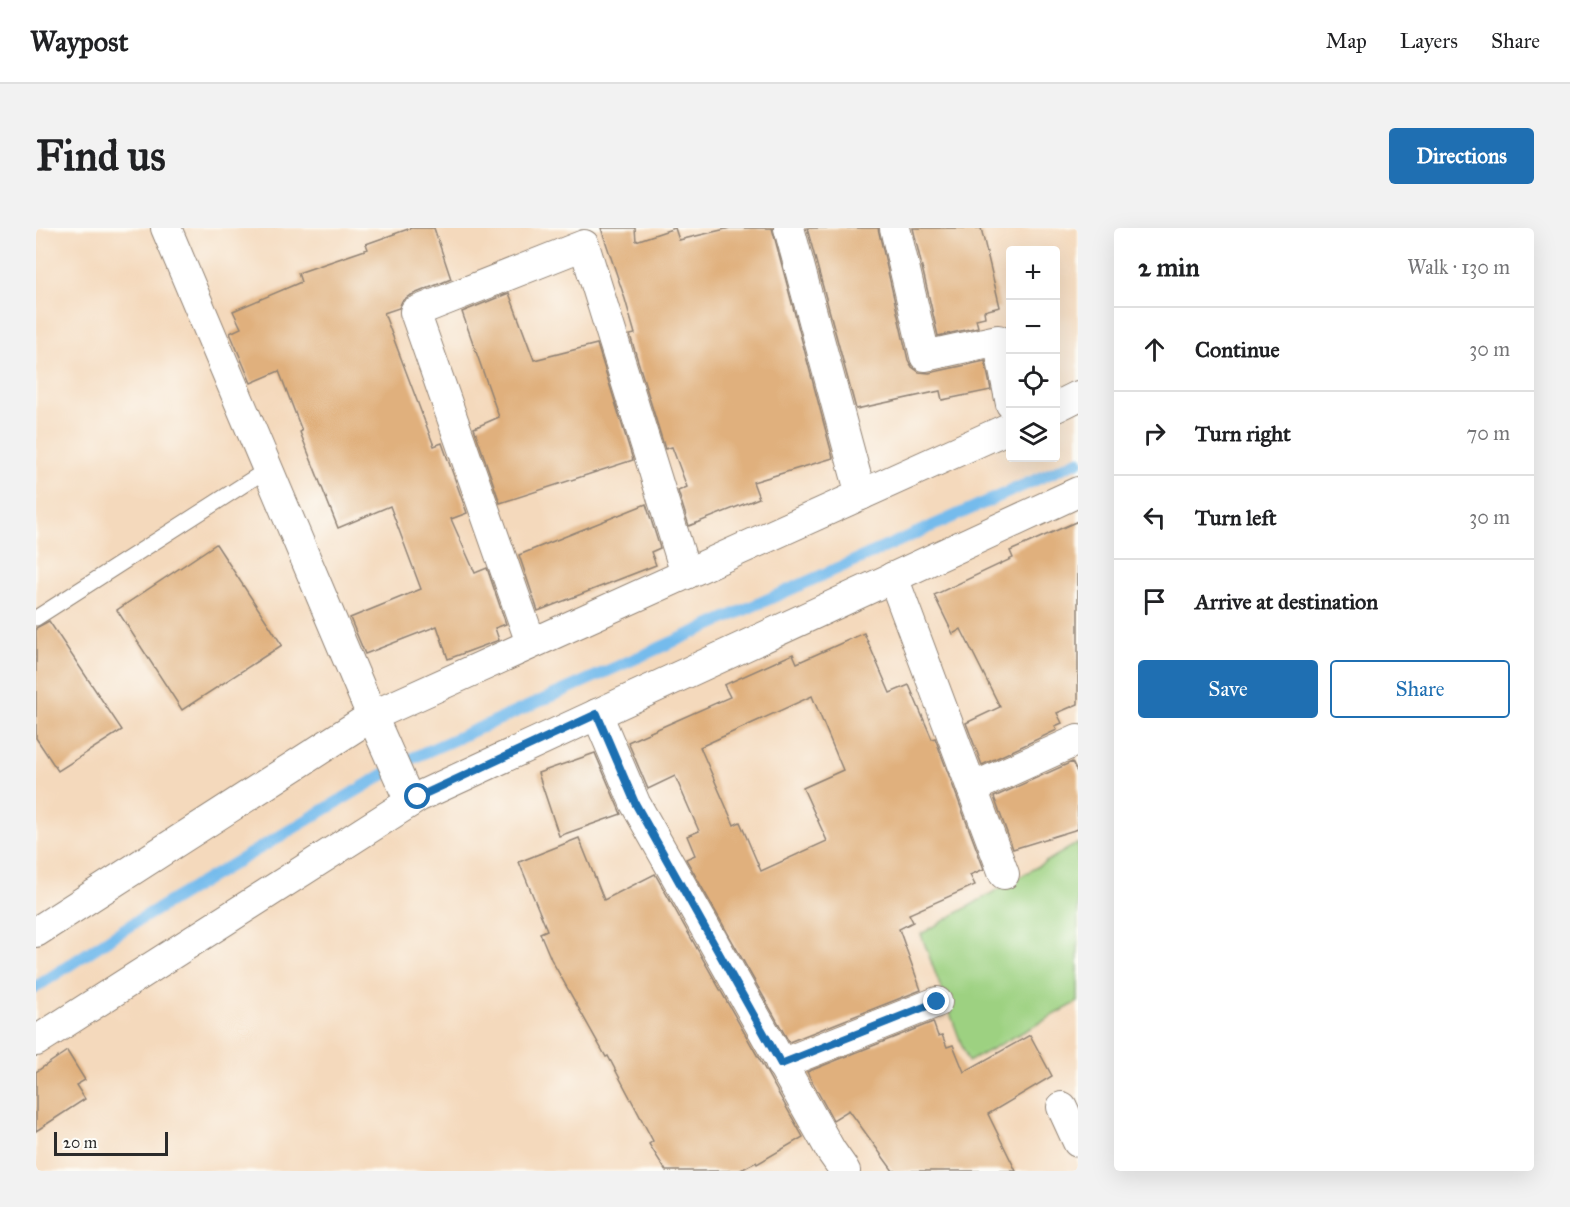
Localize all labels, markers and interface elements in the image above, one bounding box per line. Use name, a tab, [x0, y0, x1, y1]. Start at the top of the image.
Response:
text: Waypost	[30, 24, 128, 59]
text: Map	[1326, 28, 1367, 54]
text: Layers	[1400, 28, 1458, 54]
text: Share	[1491, 28, 1540, 54]
button: Directions	[1389, 128, 1534, 184]
text: Find us	[36, 130, 166, 182]
map controls	[1006, 246, 1060, 462]
button: +	[1006, 246, 1060, 300]
text: 2 min	[1138, 251, 1199, 283]
text: Walk · 130 m	[1407, 255, 1510, 279]
button: −	[1006, 300, 1060, 354]
icon: ahead	[1138, 333, 1171, 366]
text: Continue	[1195, 336, 1280, 363]
text: 30 m	[1469, 337, 1510, 361]
button: locate	[1006, 354, 1060, 408]
button: layers	[1006, 408, 1060, 462]
icon: right	[1138, 417, 1171, 450]
text: Turn right	[1195, 420, 1291, 447]
text: 70 m	[1467, 421, 1510, 445]
icon: left	[1138, 501, 1171, 534]
text: Turn left	[1195, 504, 1277, 531]
text: 30 m	[1469, 505, 1510, 529]
icon: arrive	[1138, 585, 1171, 618]
text: Arrive at destination	[1195, 588, 1378, 615]
button: Save	[1138, 660, 1318, 718]
button: Share	[1330, 660, 1510, 718]
route start	[404, 783, 430, 809]
route end	[923, 988, 949, 1014]
scale bar	[54, 1129, 168, 1156]
text: 20 m	[63, 1133, 97, 1152]

